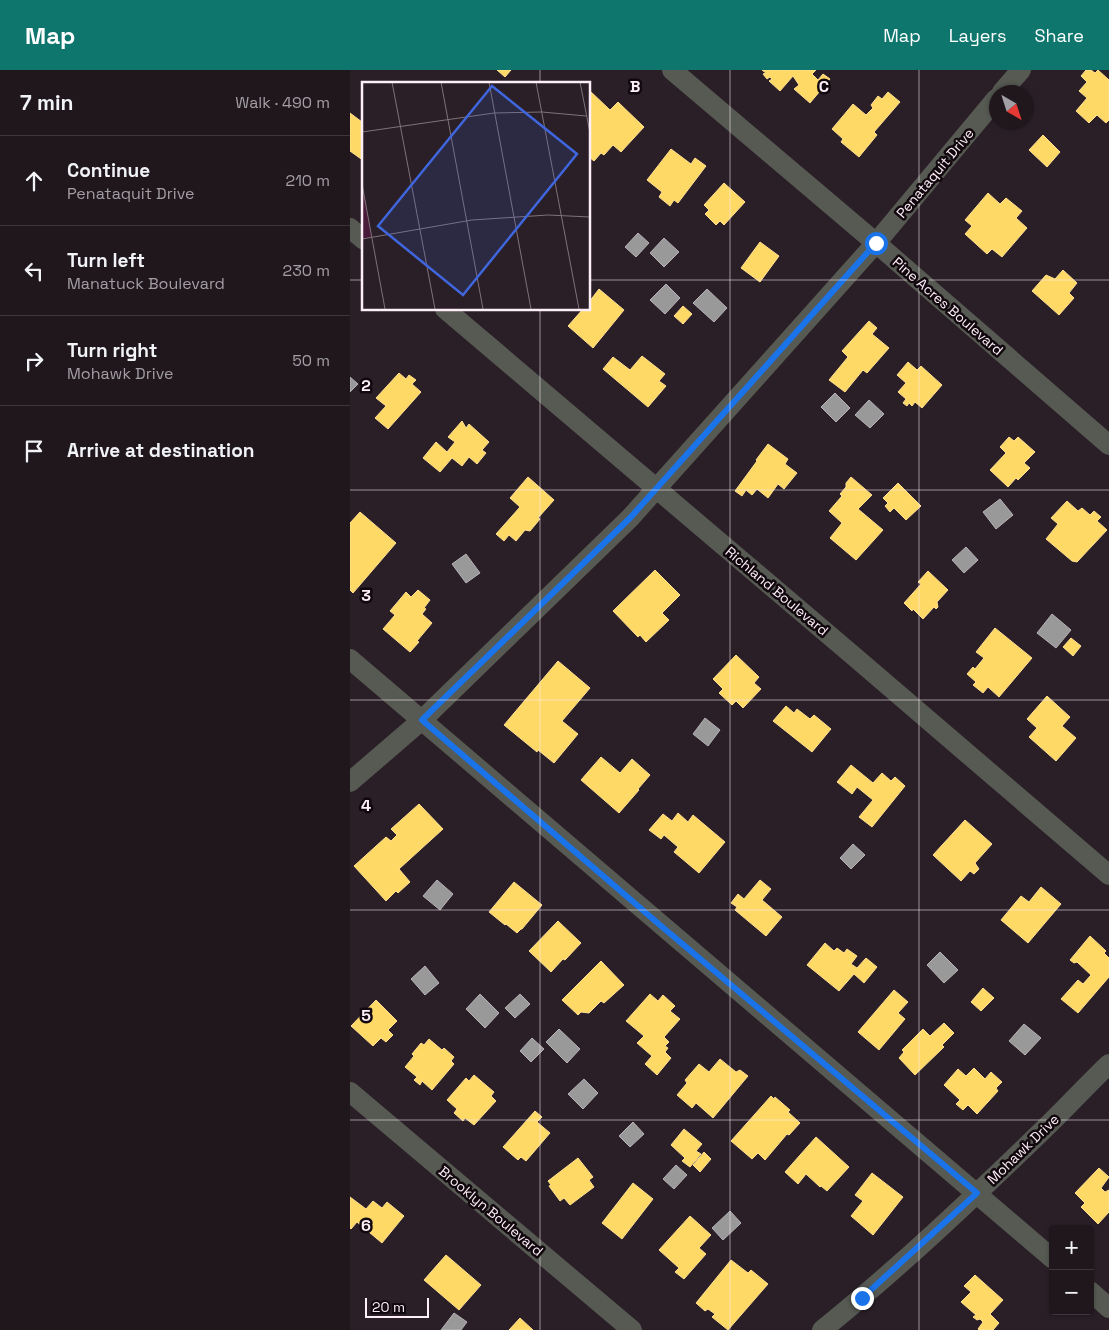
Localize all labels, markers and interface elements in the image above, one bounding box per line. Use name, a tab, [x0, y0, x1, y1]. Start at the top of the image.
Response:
text: Map	[25, 20, 75, 51]
text: Map	[883, 24, 921, 47]
text: Layers	[949, 24, 1006, 47]
text: Share	[1034, 24, 1084, 47]
text: B	[630, 76, 640, 97]
text: C	[819, 76, 829, 97]
inset map	[362, 82, 590, 310]
north arrow	[989, 85, 1034, 130]
text: 7 min	[20, 89, 73, 116]
text: Walk · 490 m	[235, 92, 330, 113]
street label: Penataquit Drive	[892, 125, 978, 221]
text: Continue	[67, 158, 150, 183]
icon: ahead	[20, 167, 48, 195]
text: 210 m	[286, 170, 330, 191]
text: Penataquit Drive	[67, 183, 194, 204]
route start	[865, 232, 888, 255]
text: Turn left	[67, 248, 145, 273]
street label: Pine Acres Boulevard	[889, 253, 1007, 359]
icon: left	[20, 257, 48, 285]
text: 230 m	[283, 260, 330, 281]
text: Manatuck Boulevard	[67, 273, 225, 294]
text: Turn right	[67, 338, 157, 363]
icon: right	[20, 347, 48, 375]
text: 50 m	[292, 350, 330, 371]
text: Mohawk Drive	[67, 363, 173, 384]
text: 2	[361, 375, 371, 396]
icon: arrive	[20, 437, 48, 465]
text: Arrive at destination	[67, 438, 255, 463]
street label: Richland Boulevard	[722, 543, 832, 639]
text: 3	[361, 585, 371, 606]
text: 4	[361, 795, 371, 816]
text: 5	[361, 1005, 371, 1026]
street label: Mohawk Drive	[983, 1110, 1063, 1188]
street label: Brooklyn Boulevard	[435, 1162, 547, 1260]
text: 6	[361, 1215, 371, 1236]
map controls	[1049, 1225, 1094, 1315]
button: +	[1049, 1225, 1094, 1270]
button: −	[1049, 1270, 1094, 1315]
route end	[851, 1287, 874, 1310]
scale bar	[365, 1295, 429, 1318]
text: 20 m	[372, 1298, 405, 1316]

